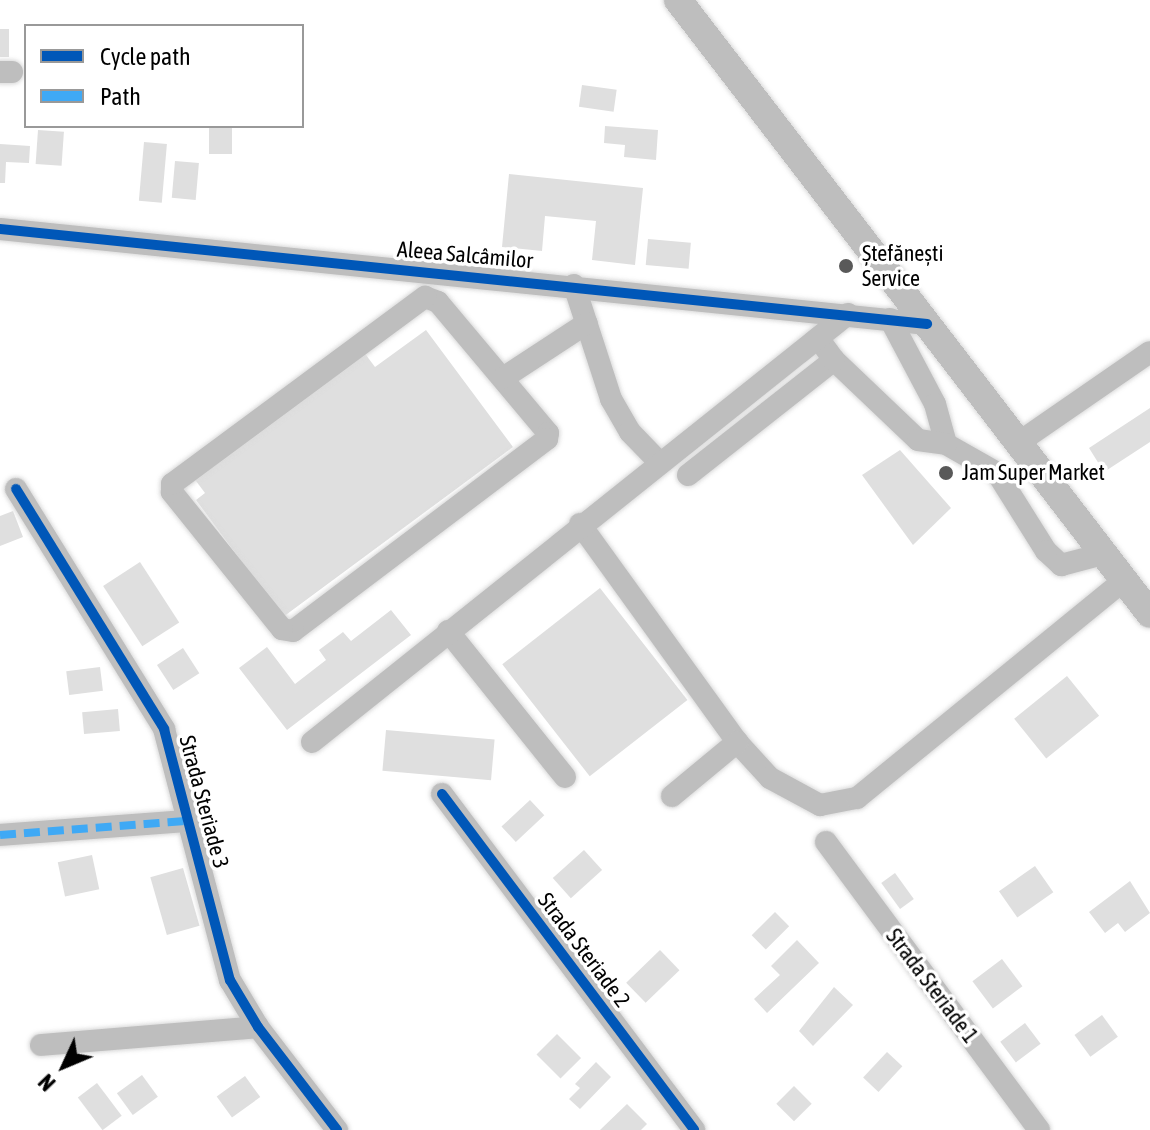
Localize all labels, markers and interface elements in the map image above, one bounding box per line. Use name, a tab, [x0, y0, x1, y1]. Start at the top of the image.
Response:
legend	[24, 24, 304, 128]
text: Cycle path	[100, 43, 191, 70]
text: Path	[100, 83, 141, 110]
street label: Aleea Salcâmilor	[396, 236, 534, 274]
place label: Ștefănești Service	[862, 240, 943, 292]
marker: Ștefănești Service	[837, 257, 855, 275]
place label: Jam Super Market	[962, 460, 1105, 486]
marker: Jam Super Market	[937, 464, 955, 482]
street label: Strada Steriade 3	[174, 733, 234, 871]
street label: Strada Steriade 2	[532, 888, 636, 1012]
street label: Strada Steriade 1	[880, 924, 984, 1048]
north arrow	[24, 1026, 104, 1106]
text: N	[33, 1069, 61, 1096]

